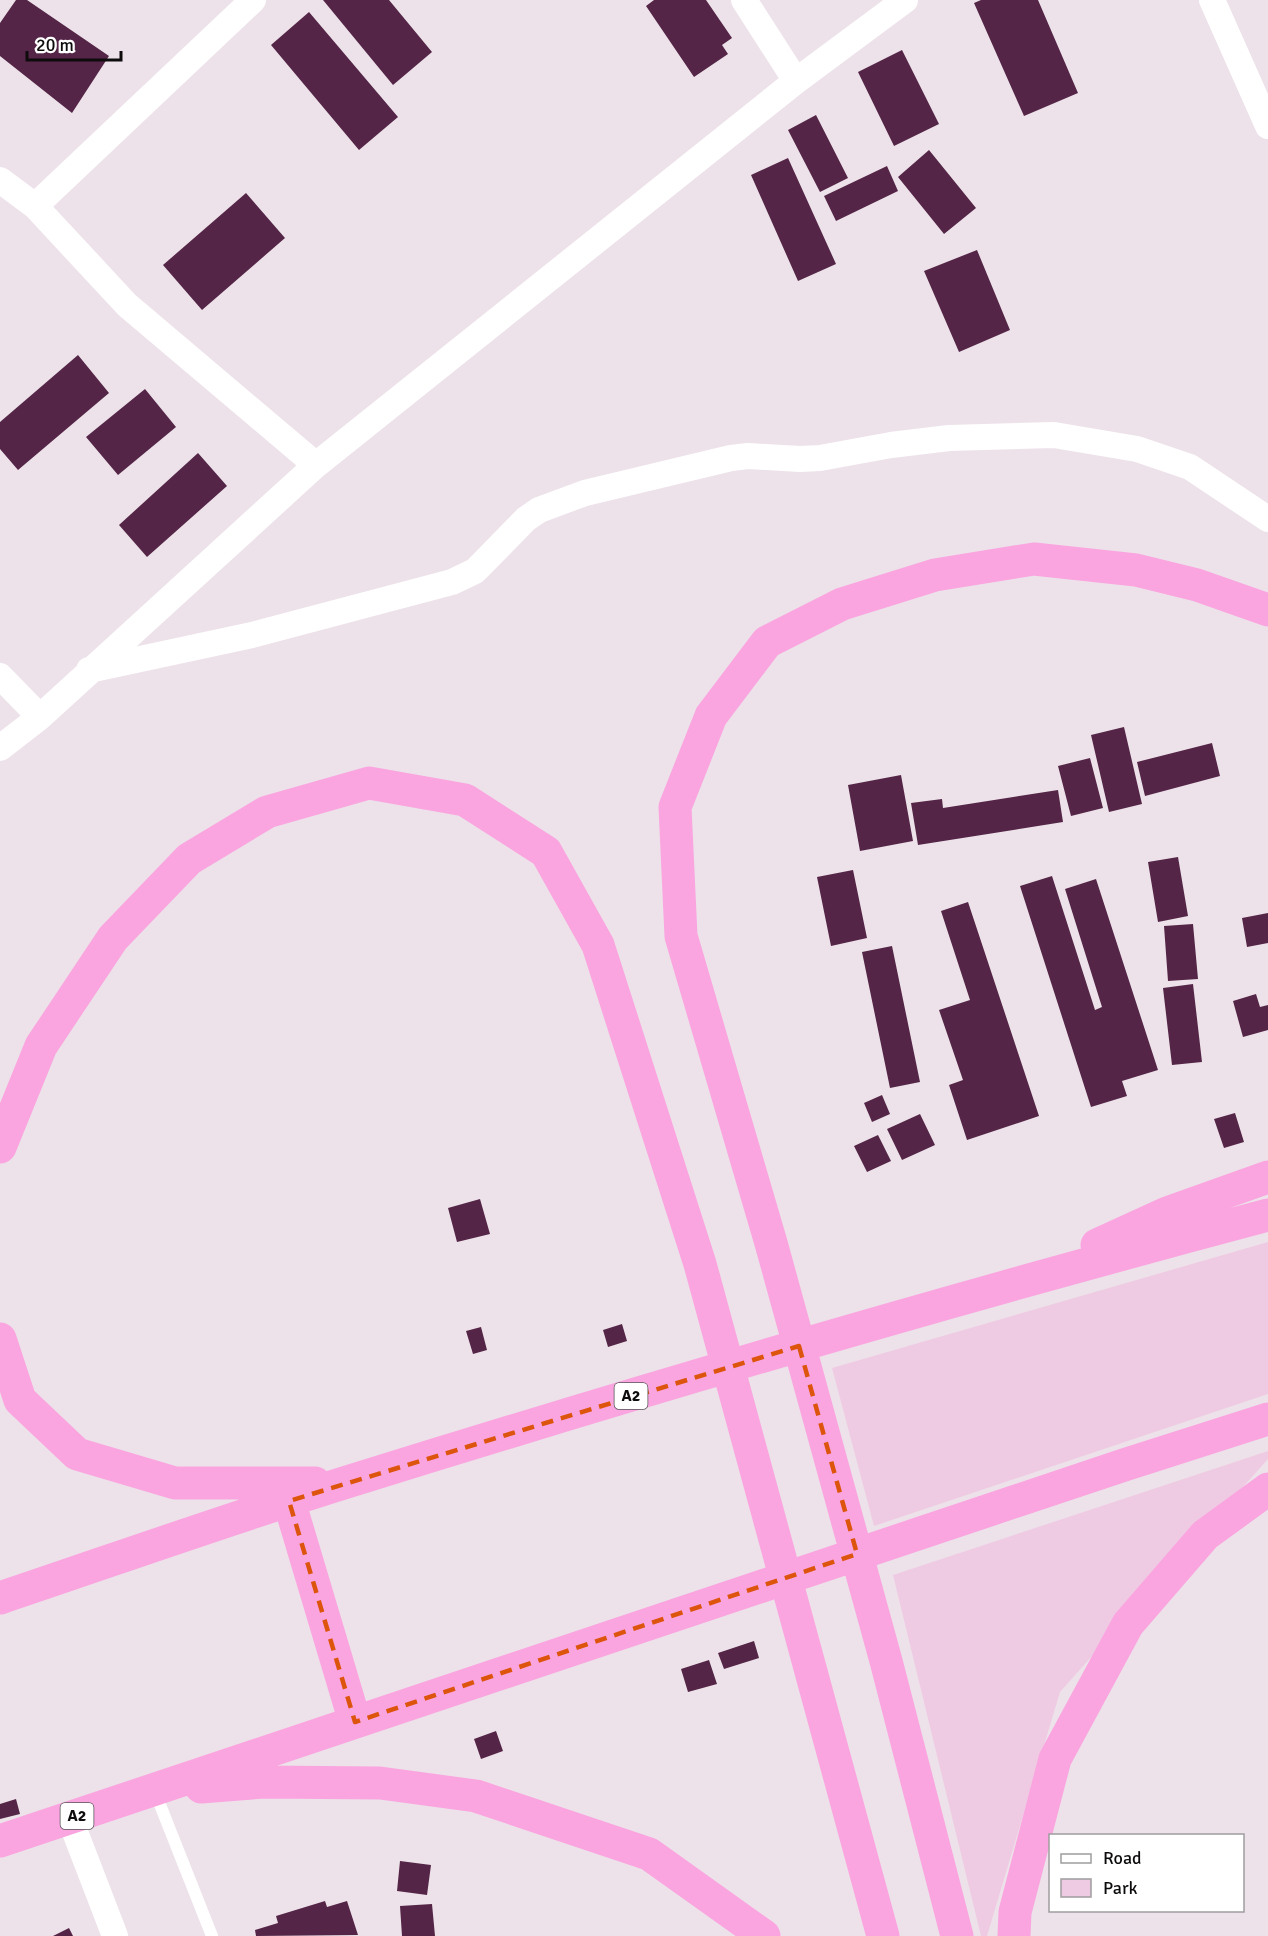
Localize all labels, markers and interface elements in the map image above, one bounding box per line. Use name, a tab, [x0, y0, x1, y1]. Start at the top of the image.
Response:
scale bar	[27, 24, 122, 62]
text: 20 m	[36, 34, 74, 56]
road number: A2	[614, 1383, 648, 1409]
road number: A2	[60, 1803, 94, 1829]
legend	[1049, 1834, 1244, 1912]
text: Road	[1103, 1847, 1142, 1869]
text: Park	[1103, 1877, 1138, 1899]

